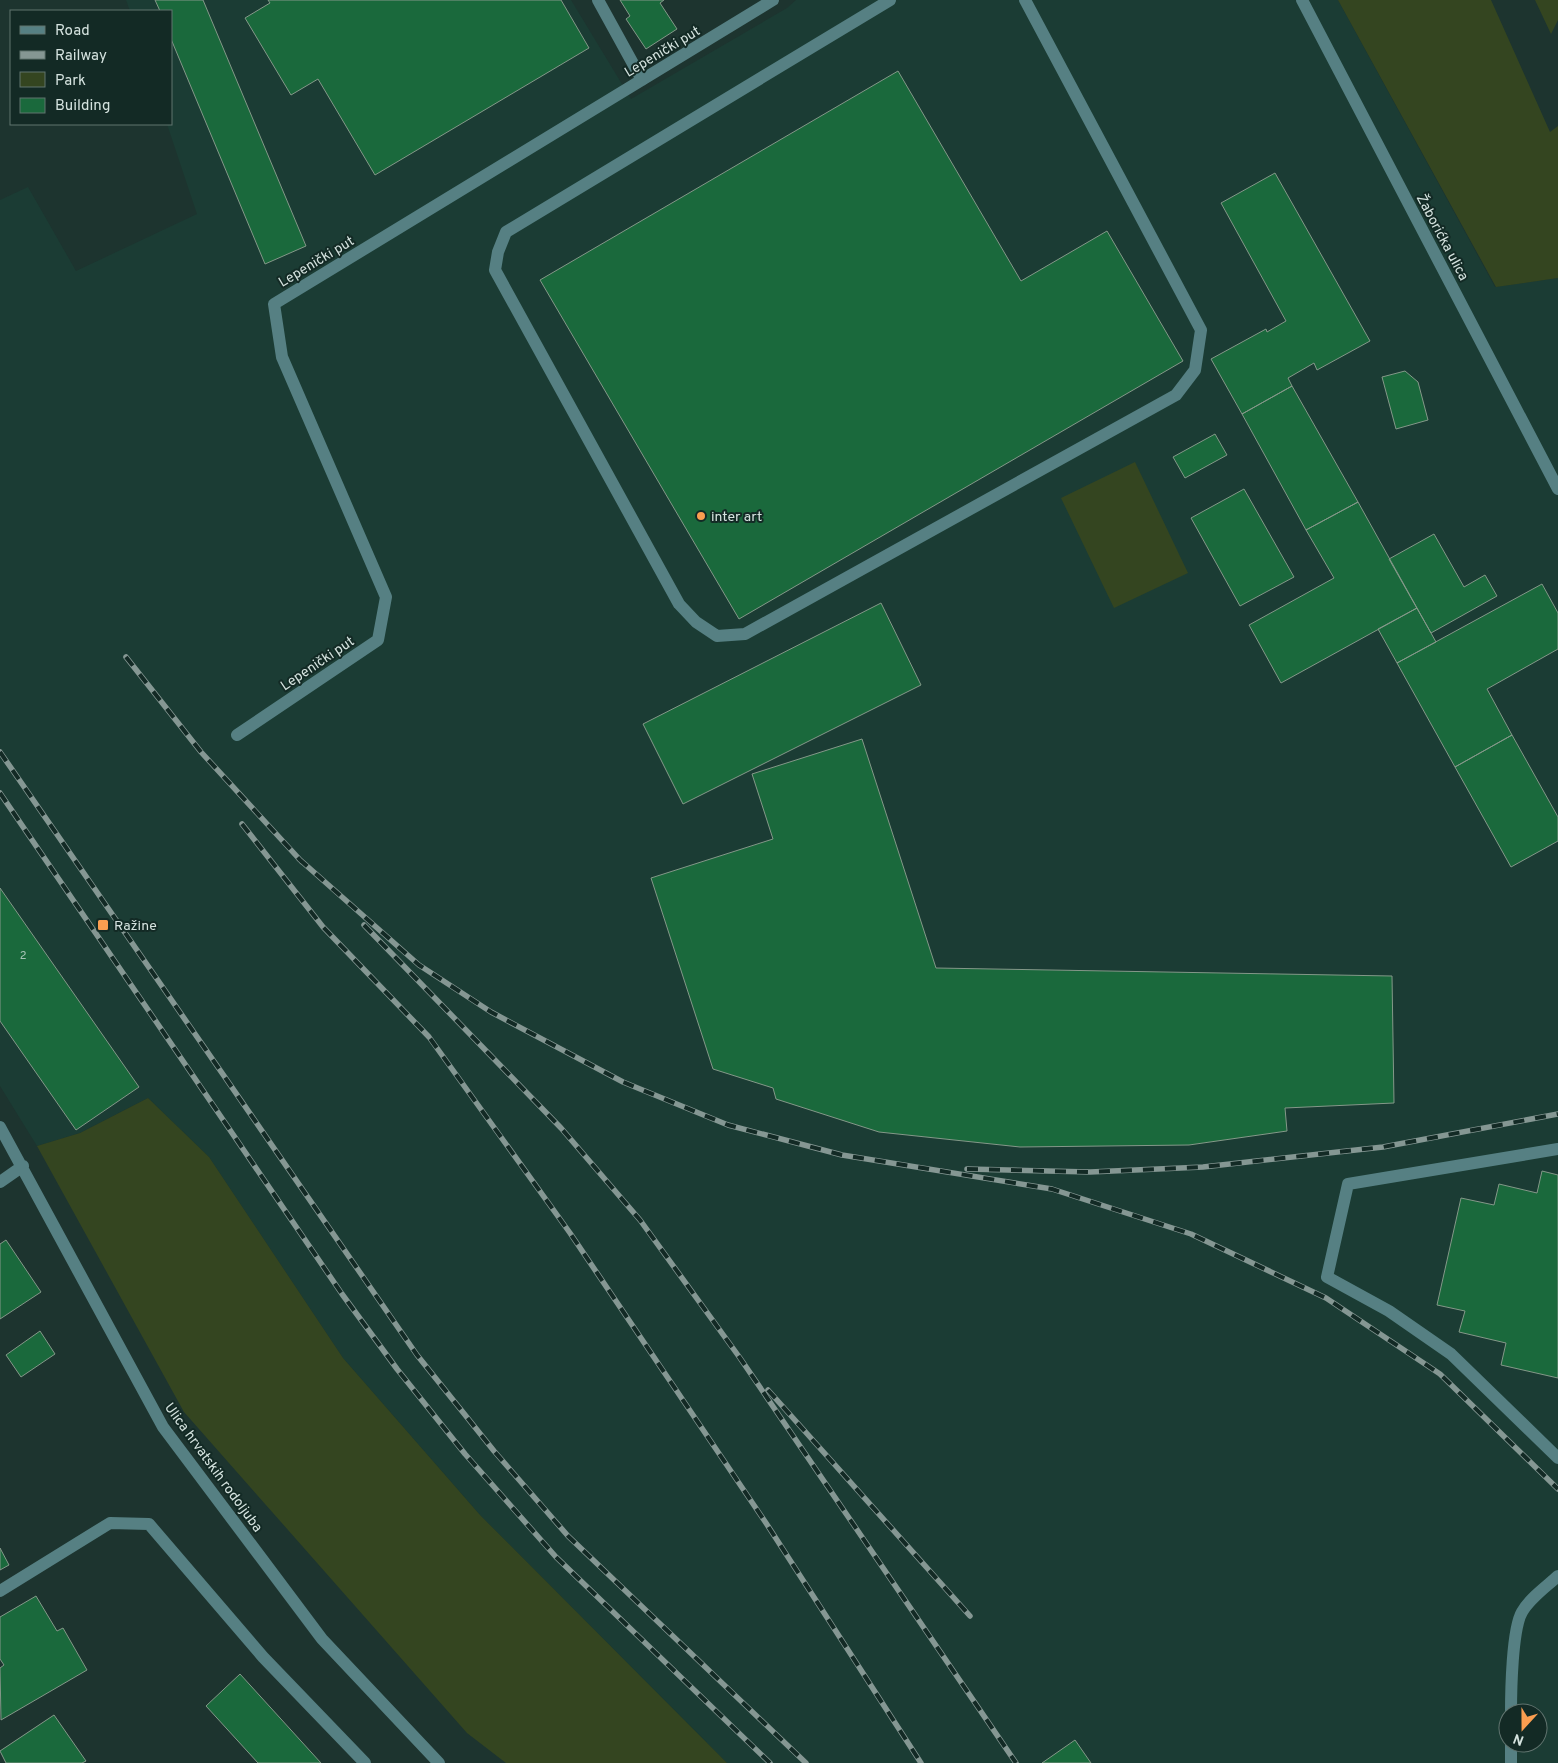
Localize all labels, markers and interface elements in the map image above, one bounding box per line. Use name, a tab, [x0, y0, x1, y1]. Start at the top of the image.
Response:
legend	[10, 10, 172, 125]
text: Road	[55, 22, 90, 41]
street label: Lepenički put	[622, 23, 704, 81]
text: Railway	[55, 47, 107, 66]
text: Park	[55, 72, 86, 91]
text: Building	[55, 97, 110, 116]
street label: Žaborićka ulica	[1412, 191, 1472, 284]
street label: Lepenički put	[276, 233, 358, 291]
place label: inter art	[711, 509, 762, 526]
marker: inter art	[695, 510, 707, 522]
street label: Lepenički put	[278, 633, 358, 695]
marker: Ražine	[96, 918, 110, 932]
place label: Ražine	[114, 918, 157, 935]
house number: 2	[20, 949, 26, 963]
street label: Ulica hrvatskih rodoljuba	[160, 1400, 265, 1536]
north arrow	[1498, 1703, 1548, 1753]
text: N	[1511, 1729, 1527, 1748]

